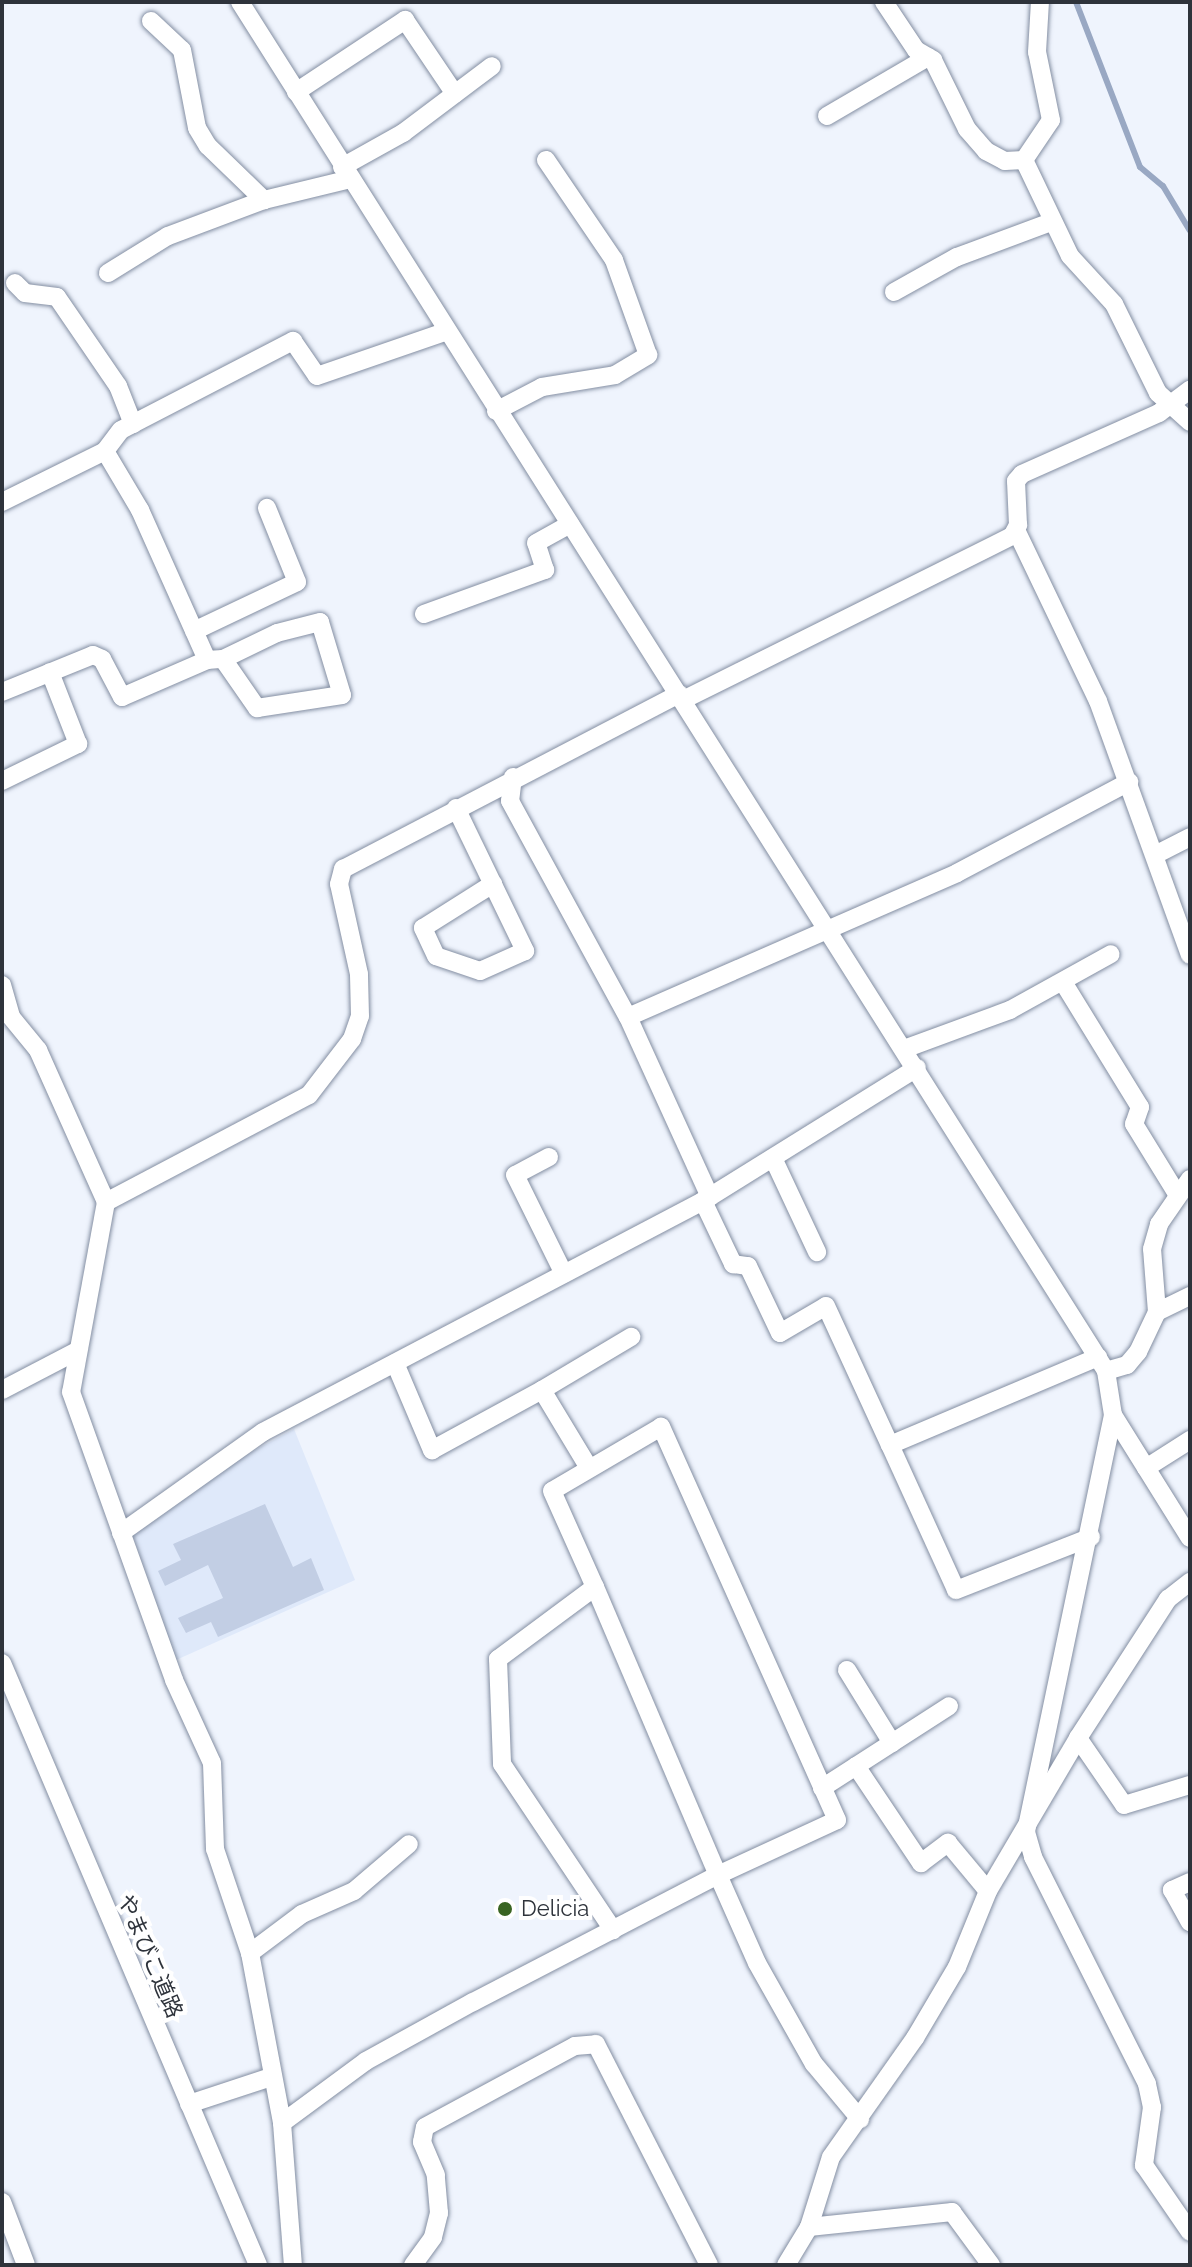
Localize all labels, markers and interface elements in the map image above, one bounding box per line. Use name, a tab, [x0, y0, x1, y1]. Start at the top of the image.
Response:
street label: やまびこ道路	[112, 1890, 188, 2022]
place label: Delicia	[521, 1896, 589, 1922]
marker: Delicia	[496, 1900, 514, 1918]

